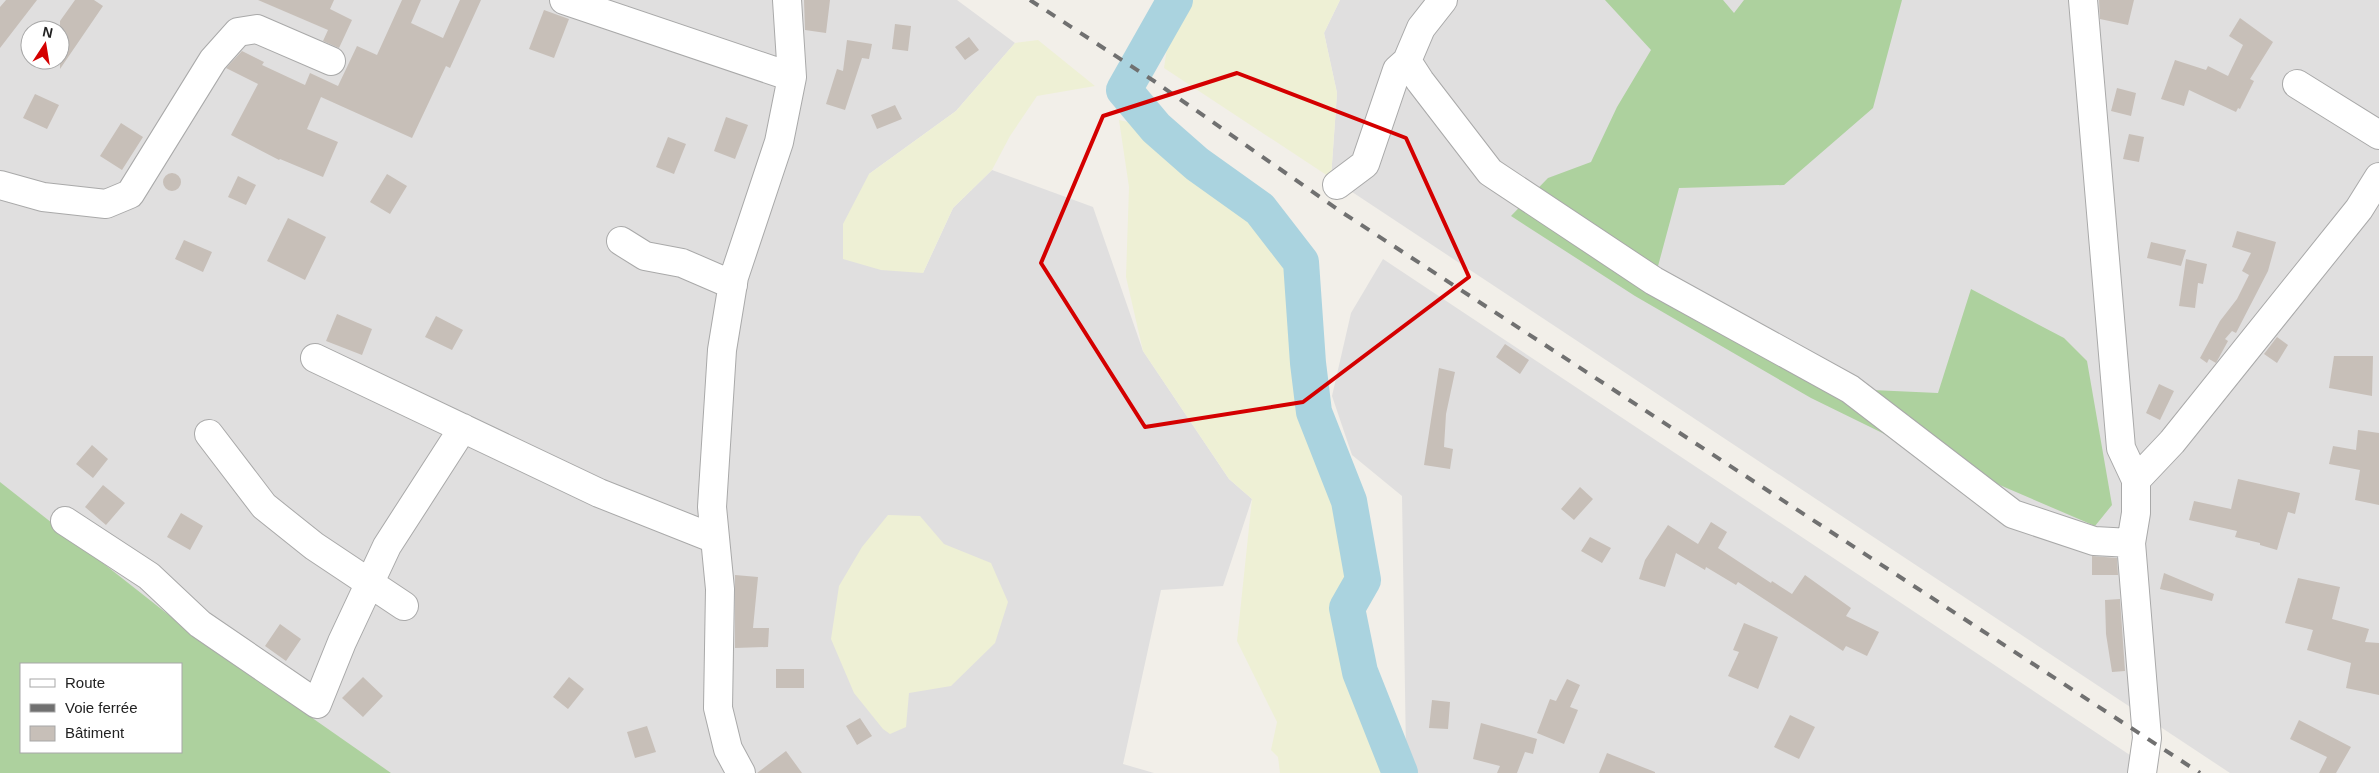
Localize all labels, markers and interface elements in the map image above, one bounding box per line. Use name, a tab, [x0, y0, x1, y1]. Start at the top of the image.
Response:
north arrow	[20, 20, 70, 70]
text: N	[41, 23, 54, 41]
legend	[20, 663, 182, 753]
text: Route	[65, 674, 105, 691]
text: Voie ferrée	[65, 699, 138, 716]
text: Bâtiment	[65, 724, 125, 741]

